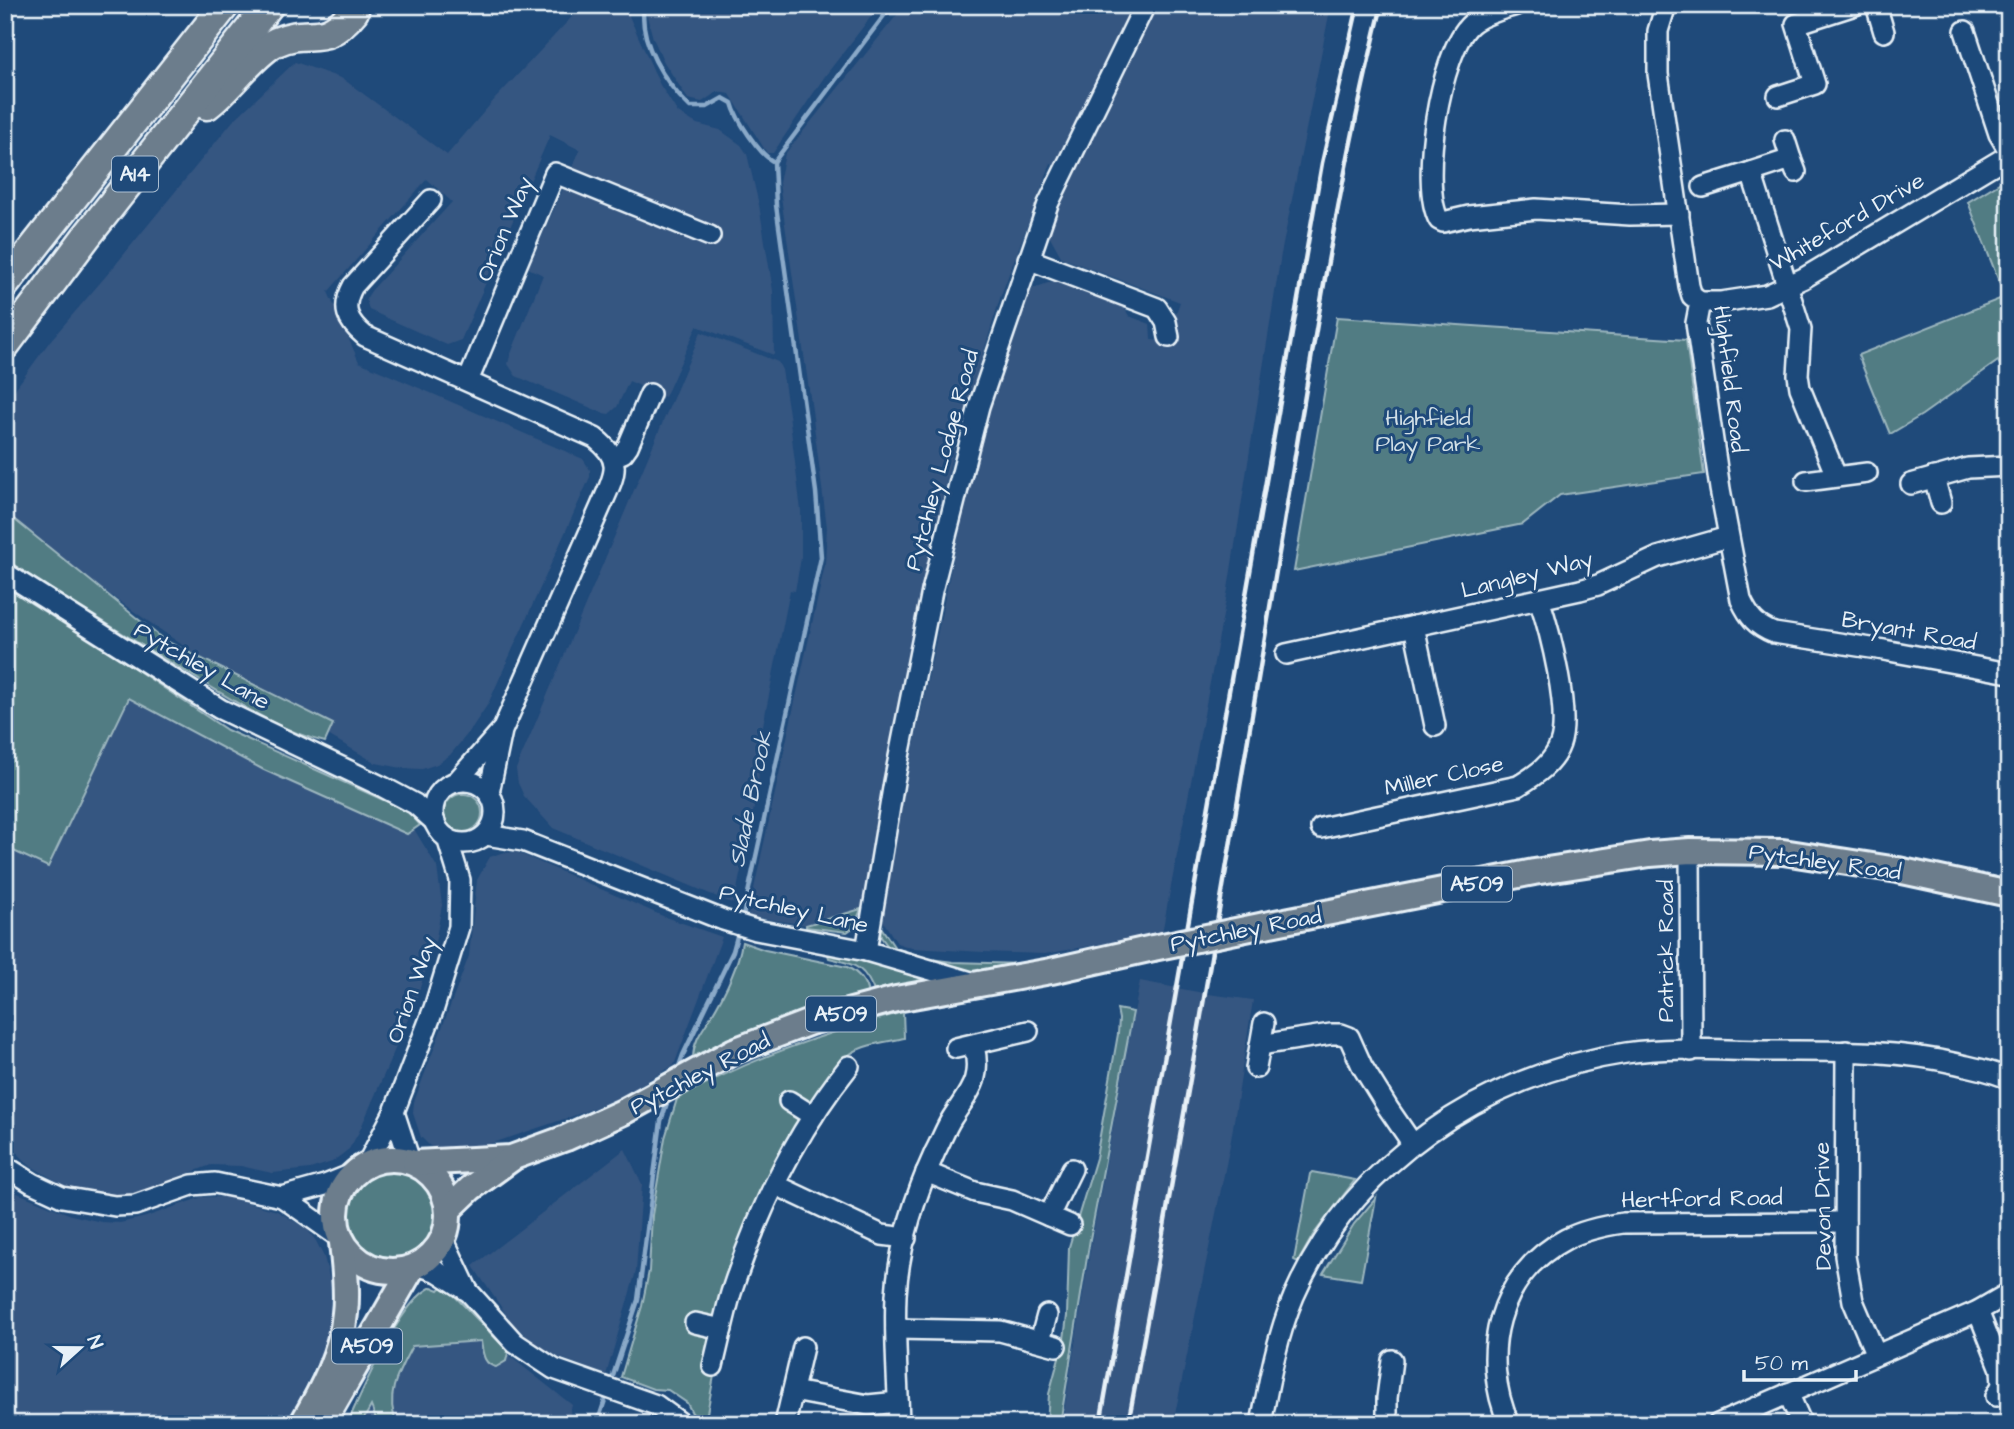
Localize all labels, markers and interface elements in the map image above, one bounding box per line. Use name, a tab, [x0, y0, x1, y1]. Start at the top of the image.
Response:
road number: A14	[112, 156, 158, 192]
street label: Whiteford Drive	[1764, 165, 1930, 279]
street label: Orion Way	[469, 171, 543, 287]
street label: Highfield Road	[1704, 304, 1755, 455]
street label: Pytchley Lodge Road	[897, 346, 988, 574]
park label: Highfield Play Park	[1375, 402, 1481, 461]
street label: Langley Way	[1458, 543, 1597, 608]
street label: Bryant Road	[1839, 603, 1979, 660]
street label: Pytchley Lane	[128, 614, 276, 719]
water label: Slade Brook	[720, 727, 782, 870]
street label: Miller Close	[1382, 748, 1506, 804]
street label: Pytchley Road	[1747, 835, 1903, 890]
road number: A509	[1442, 866, 1512, 902]
street label: Pytchley Lane	[716, 876, 872, 943]
street label: Patrick Road	[1650, 880, 1682, 1022]
street label: Pytchley Road	[1168, 900, 1325, 961]
street label: Orion Way	[379, 932, 446, 1048]
road number: A509	[806, 996, 876, 1032]
street label: Pytchley Road	[624, 1025, 776, 1124]
street label: Devon Drive	[1806, 1142, 1840, 1270]
street label: Hertford Road	[1621, 1182, 1783, 1216]
north arrow	[46, 1314, 116, 1384]
road number: A509	[332, 1328, 402, 1364]
text: N	[80, 1332, 109, 1353]
scale bar	[1744, 1338, 1856, 1382]
text: 50 m	[1755, 1349, 1809, 1378]

